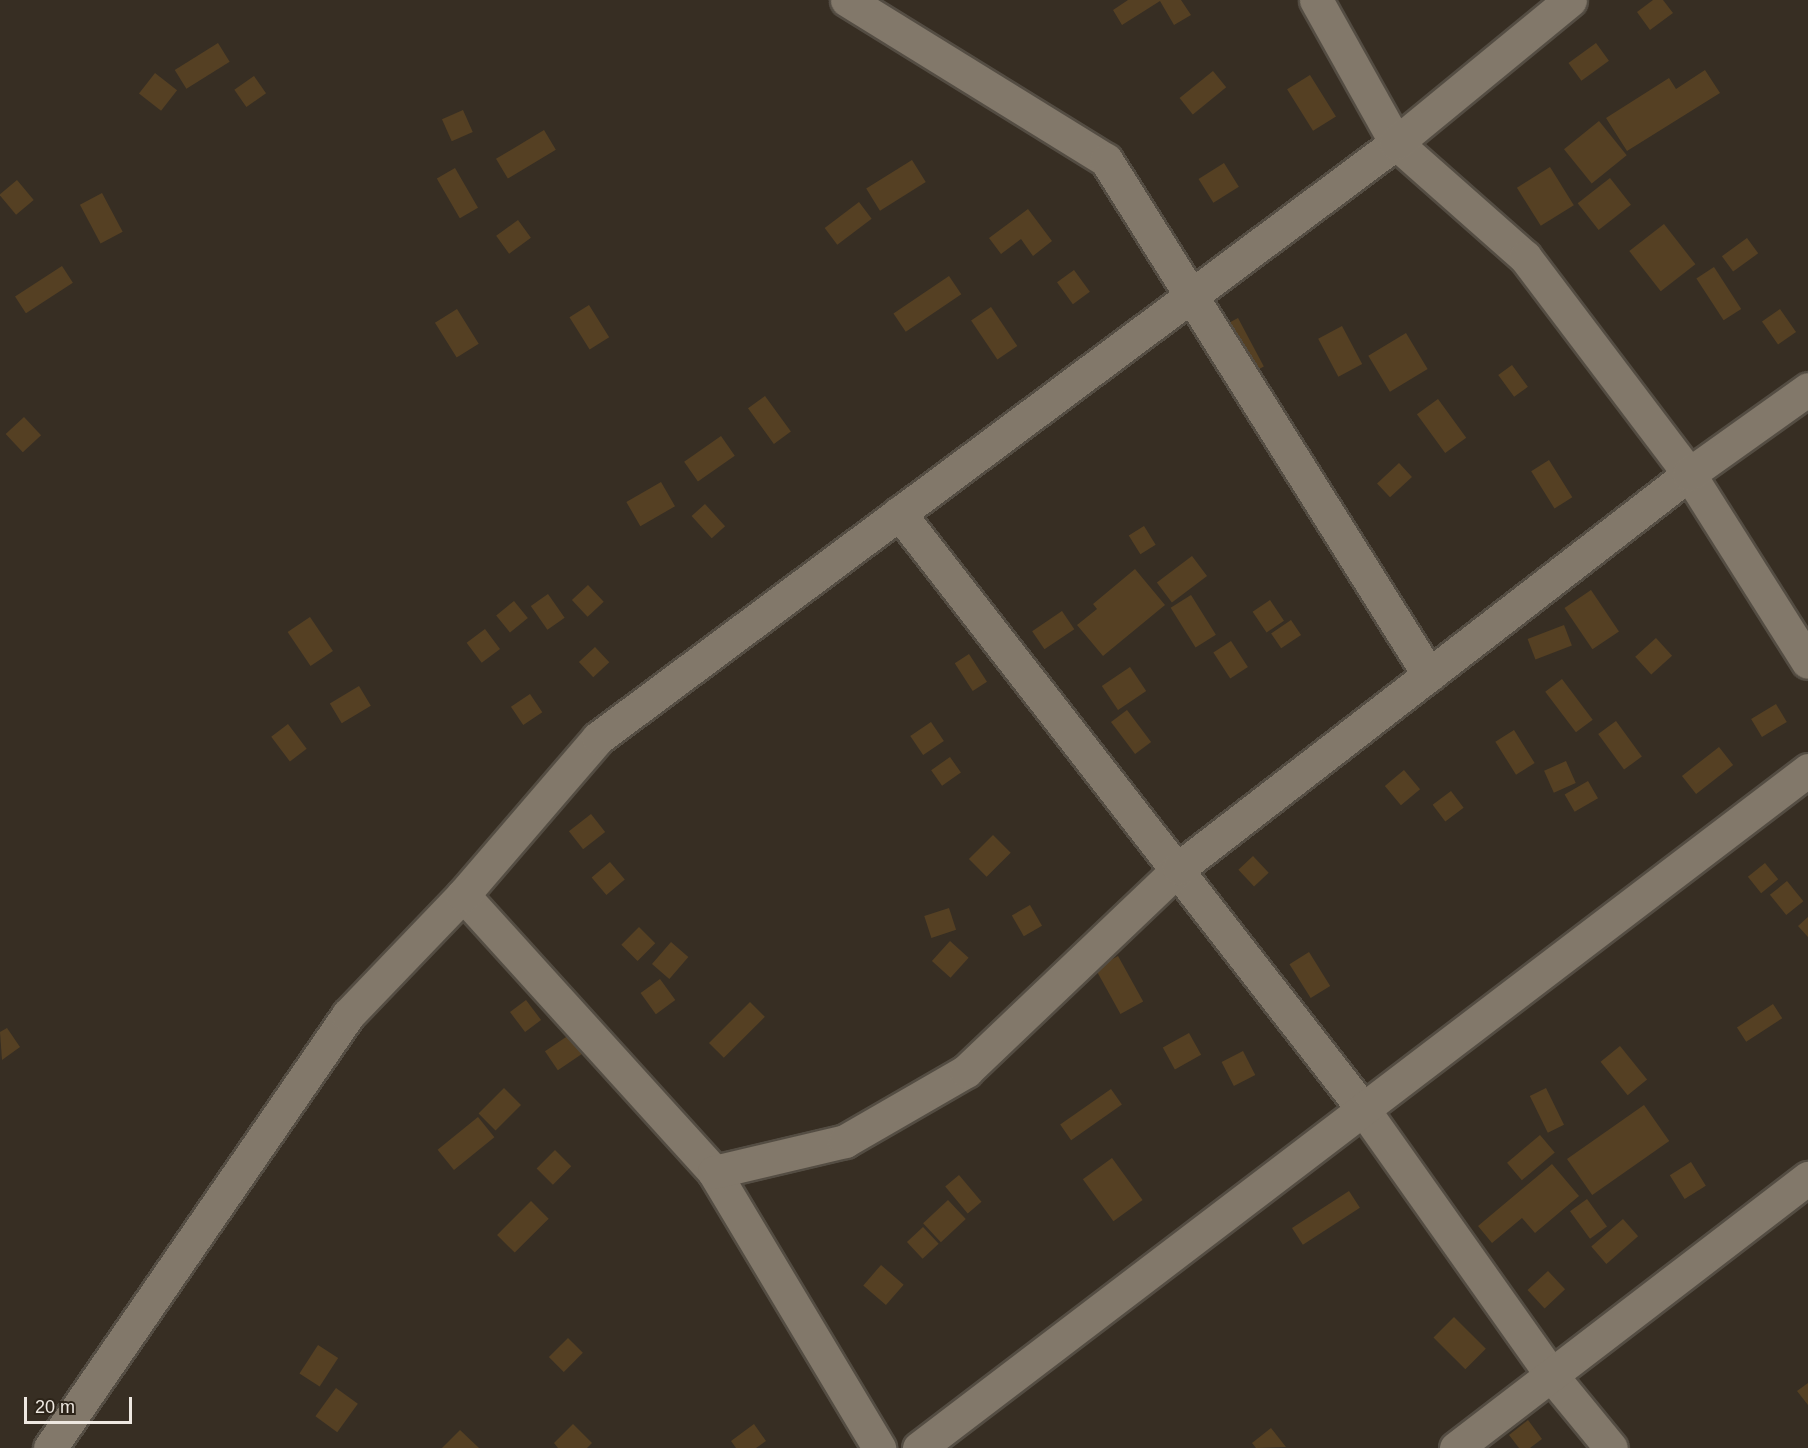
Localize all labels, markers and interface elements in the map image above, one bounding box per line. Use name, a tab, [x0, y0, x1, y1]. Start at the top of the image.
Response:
scale bar	[27, 1385, 135, 1423]
text: 20 m	[35, 1397, 75, 1417]

